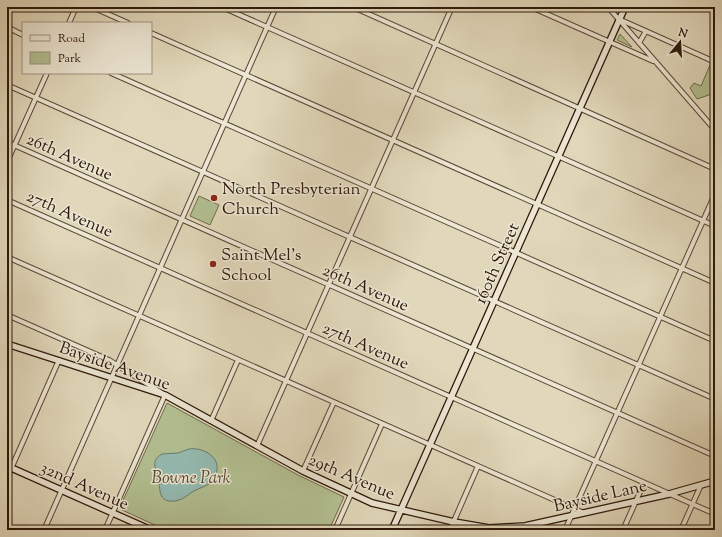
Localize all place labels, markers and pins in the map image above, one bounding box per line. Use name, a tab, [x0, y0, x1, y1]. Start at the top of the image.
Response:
place label: North Presbyterian Church	[222, 178, 361, 222]
marker: North Presbyterian Church	[209, 193, 219, 203]
place label: Saint Mel's School	[221, 244, 302, 288]
marker: Saint Mel's School	[208, 259, 218, 269]

